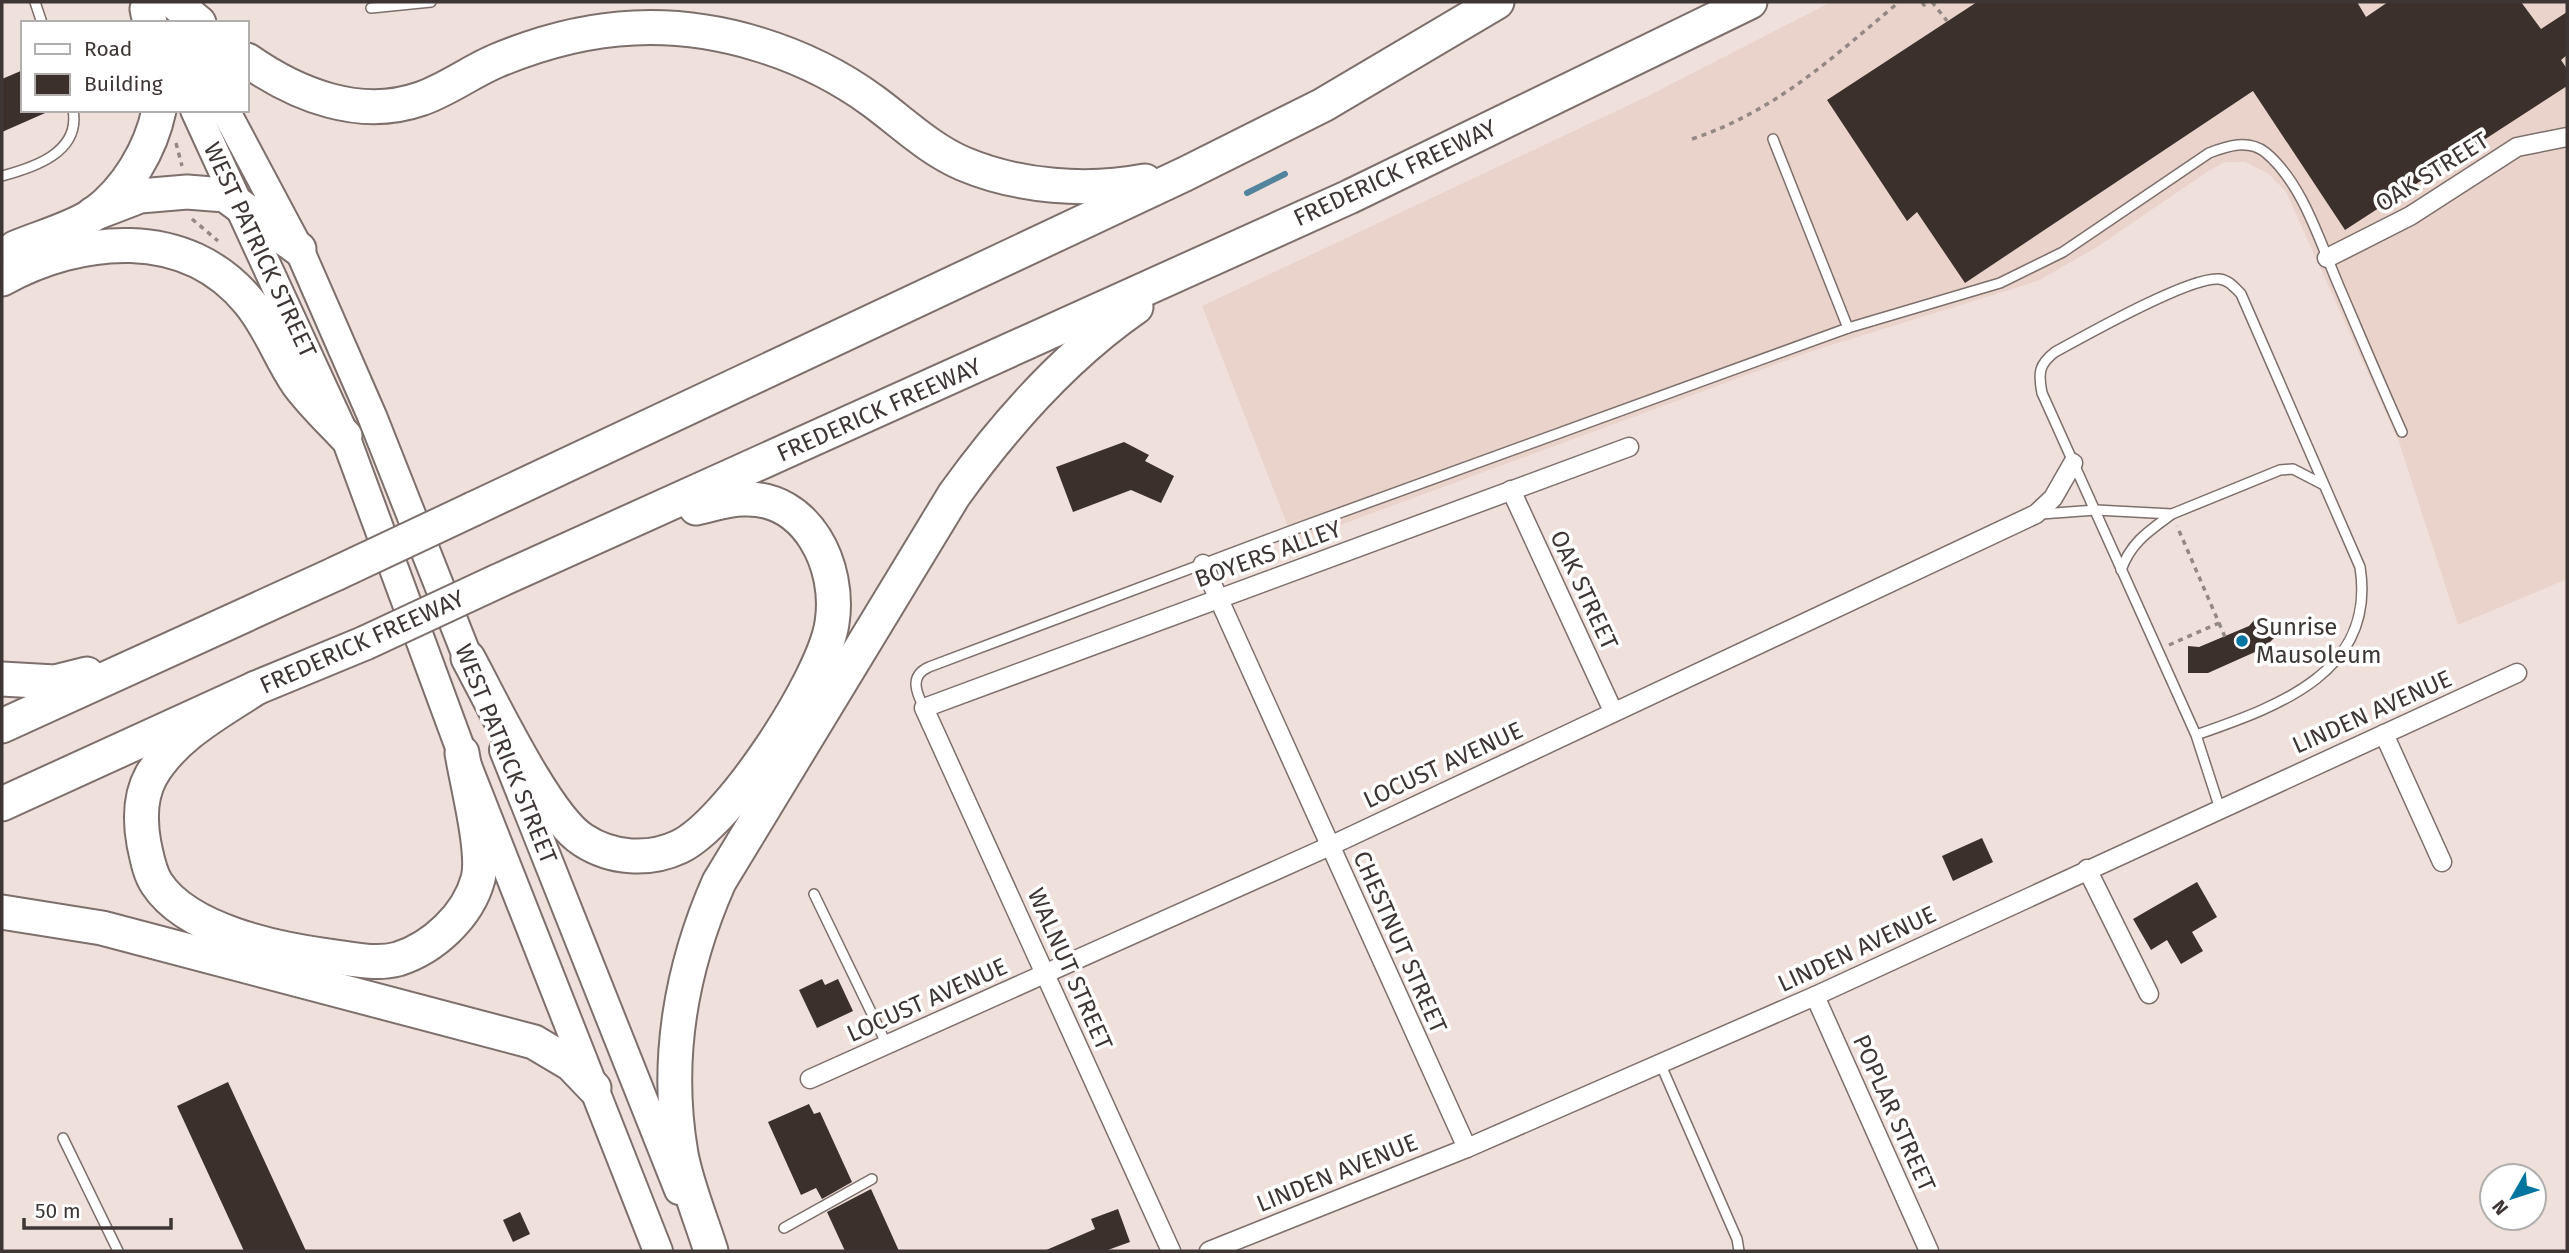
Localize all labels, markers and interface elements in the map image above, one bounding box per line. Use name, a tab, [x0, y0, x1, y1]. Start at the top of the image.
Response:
legend	[21, 21, 248, 112]
text: Road	[84, 36, 132, 62]
text: Building	[84, 71, 163, 97]
street label: FREDERICK FREEWAY	[1289, 113, 1502, 232]
street label: OAK STREET	[2370, 126, 2494, 218]
street label: WEST PATRICK STREET	[198, 138, 322, 363]
street label: FREDERICK FREEWAY	[773, 352, 986, 468]
street label: BOYERS ALLEY	[1191, 514, 1346, 593]
street label: OAK STREET	[1544, 526, 1624, 655]
street label: FREDERICK FREEWAY	[256, 584, 469, 700]
place label: Sunrise Mausoleum	[2256, 613, 2381, 669]
marker: Sunrise Mausoleum	[2234, 633, 2250, 649]
street label: WEST PATRICK STREET	[449, 640, 563, 868]
street label: LINDEN AVENUE	[2288, 664, 2456, 760]
street label: LOCUST AVENUE	[1359, 716, 1527, 814]
street label: CHESTNUT STREET	[1347, 847, 1453, 1038]
street label: WALNUT STREET	[1022, 884, 1118, 1055]
street label: LINDEN AVENUE	[1774, 900, 1940, 998]
street label: LOCUST AVENUE	[843, 952, 1011, 1048]
street label: POPLAR STREET	[1847, 1030, 1941, 1196]
street label: LINDEN AVENUE	[1252, 1128, 1422, 1218]
north arrow	[2478, 1162, 2548, 1232]
scale bar	[24, 1186, 172, 1230]
text: N	[2487, 1195, 2513, 1220]
text: 50 m	[35, 1198, 81, 1224]

